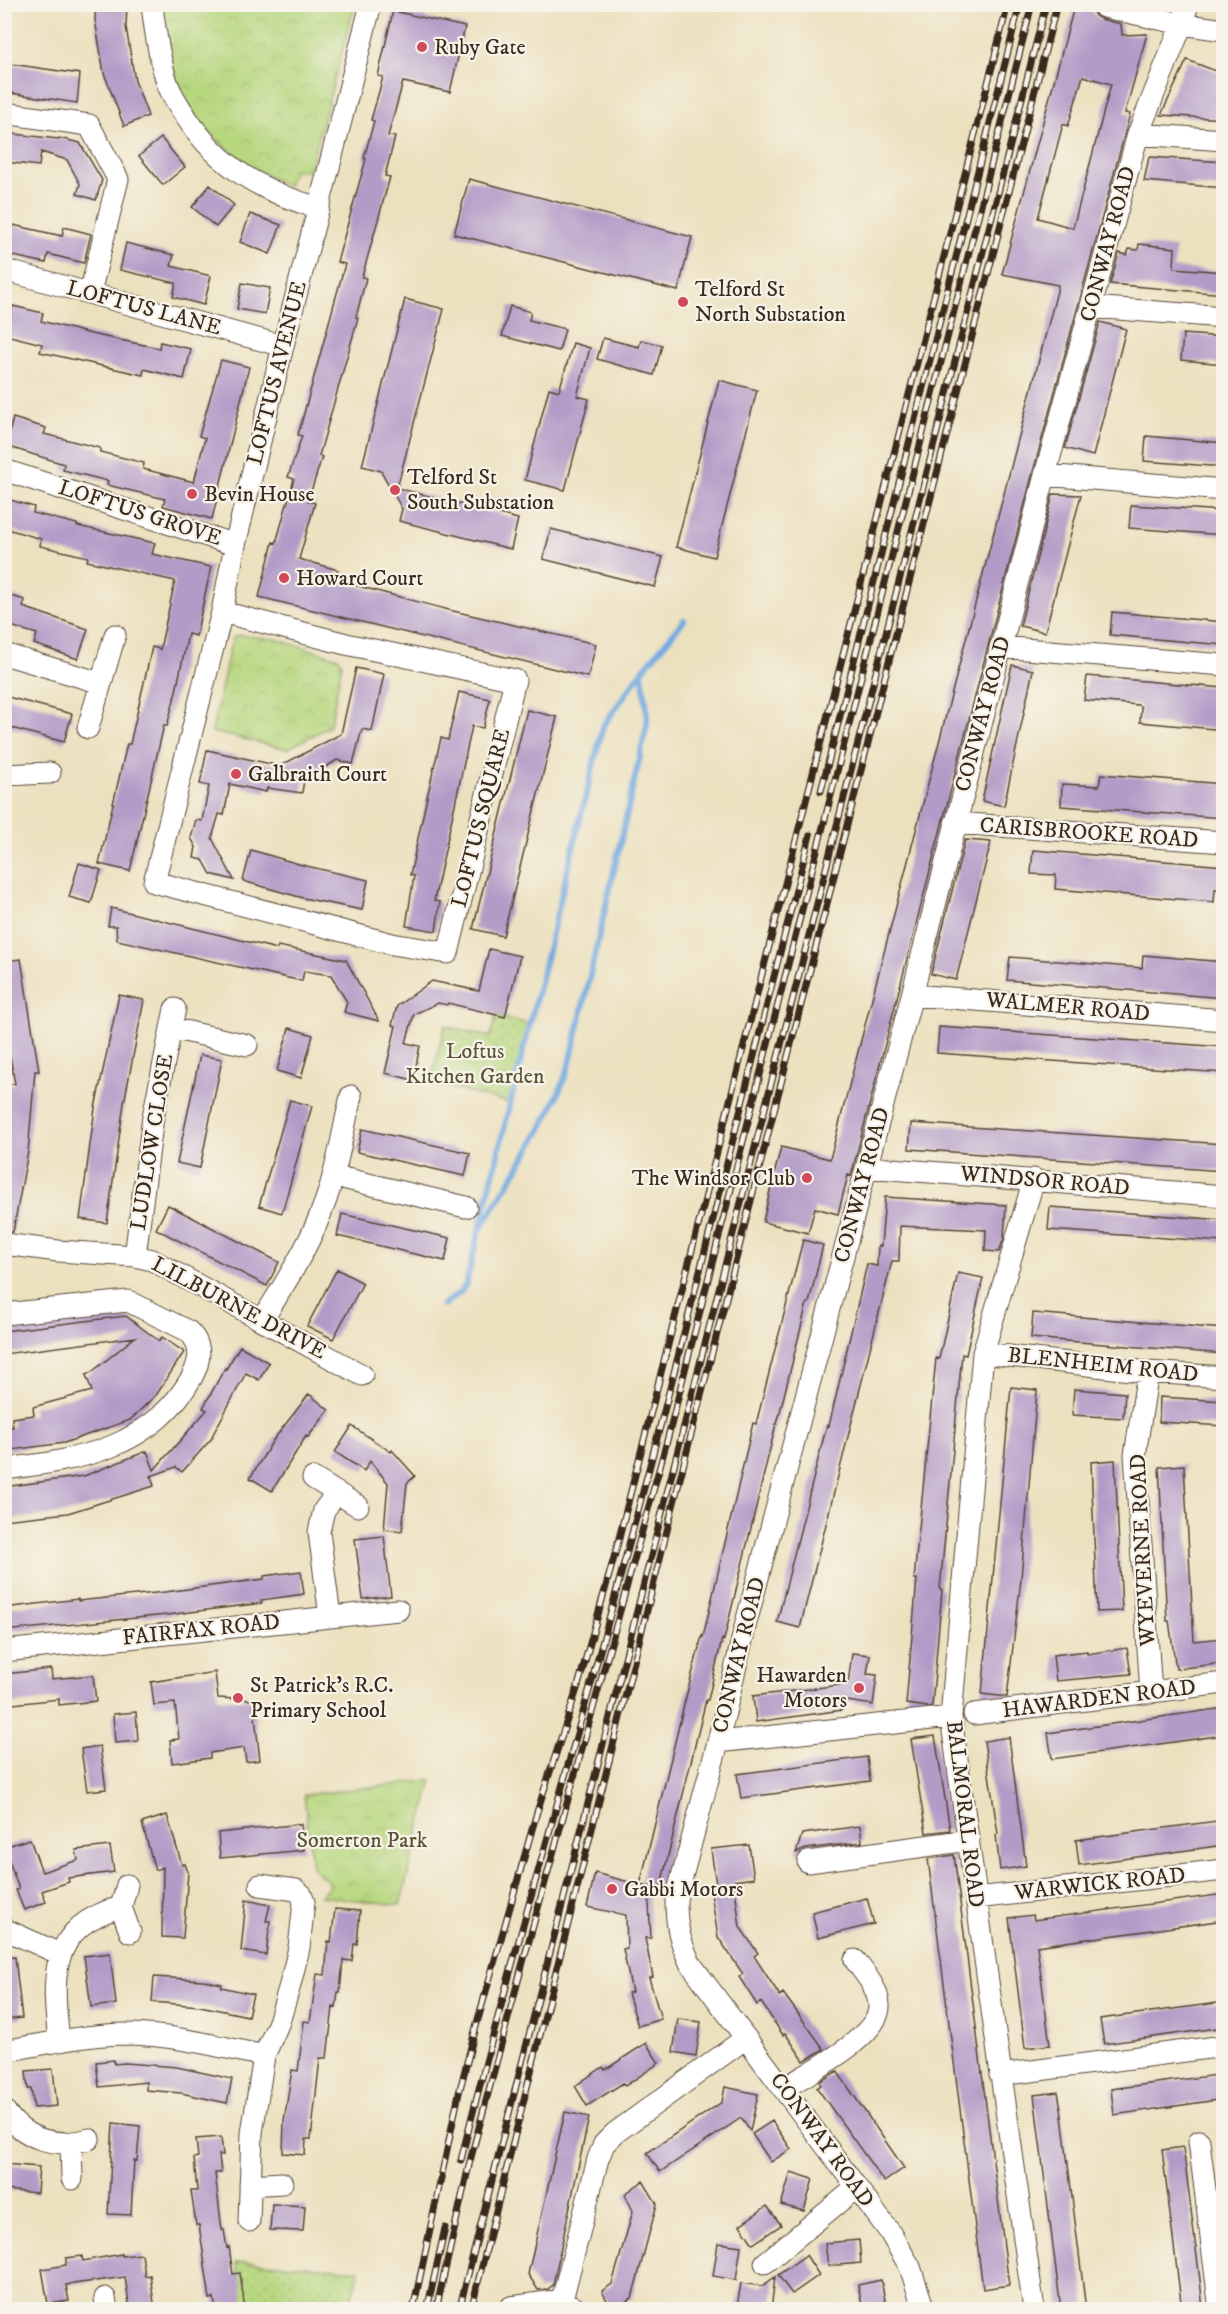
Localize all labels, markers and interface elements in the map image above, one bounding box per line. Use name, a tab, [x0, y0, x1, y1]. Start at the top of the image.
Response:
place label: Ruby Gate	[434, 34, 526, 61]
marker: Ruby Gate	[415, 40, 429, 54]
street label: CONWAY ROAD	[1074, 163, 1142, 325]
street label: LOFTUS LANE	[64, 274, 224, 342]
place label: Telford St North Substation	[695, 276, 846, 328]
street label: LOFTUS AVENUE	[241, 278, 313, 468]
marker: Telford St North Substation	[676, 295, 690, 309]
place label: Telford St South Substation	[407, 464, 555, 516]
street label: LOFTUS GROVE	[55, 474, 225, 552]
place label: Bevin House	[204, 481, 315, 508]
marker: Telford St South Substation	[388, 483, 402, 497]
marker: Bevin House	[185, 487, 199, 501]
place label: Howard Court	[296, 565, 423, 592]
marker: Howard Court	[277, 571, 291, 585]
street label: CONWAY ROAD	[949, 633, 1017, 795]
street label: LOFTUS SQUARE	[446, 726, 516, 910]
place label: Galbraith Court	[248, 761, 387, 788]
marker: Galbraith Court	[229, 767, 243, 781]
street label: CARISBROOKE ROAD	[979, 812, 1199, 854]
street label: WALMER ROAD	[984, 986, 1151, 1028]
park label: Loftus Kitchen Garden	[406, 1038, 545, 1090]
street label: LUDLOW CLOSE	[125, 1052, 179, 1232]
street label: CONWAY ROAD	[828, 1104, 896, 1266]
street label: WINDSOR ROAD	[958, 1160, 1131, 1202]
place label: The Windsor Club	[632, 1165, 795, 1192]
marker: The Windsor Club	[800, 1171, 814, 1185]
street label: LILBURNE DRIVE	[147, 1251, 331, 1365]
street label: BLENHEIM ROAD	[1006, 1342, 1200, 1388]
street label: WYEVERNE ROAD	[1124, 1453, 1162, 1648]
street label: CONWAY ROAD	[707, 1574, 771, 1736]
street label: FAIRFAX ROAD	[121, 1608, 281, 1652]
place label: Hawarden Motors	[756, 1662, 848, 1714]
place label: St Patrick's R.C. Primary School	[250, 1672, 393, 1724]
street label: HAWARDEN ROAD	[1001, 1674, 1197, 1724]
marker: Hawarden Motors	[852, 1681, 866, 1695]
marker: St Patrick's R.C. Primary School	[231, 1691, 245, 1705]
street label: BALMORAL ROAD	[940, 1719, 990, 1909]
park label: Somerton Park	[296, 1827, 428, 1854]
street label: WARWICK ROAD	[1012, 1862, 1187, 1907]
place label: Gabbi Motors	[624, 1876, 743, 1903]
marker: Gabbi Motors	[605, 1882, 619, 1896]
street label: CONWAY ROAD	[764, 2067, 880, 2213]

